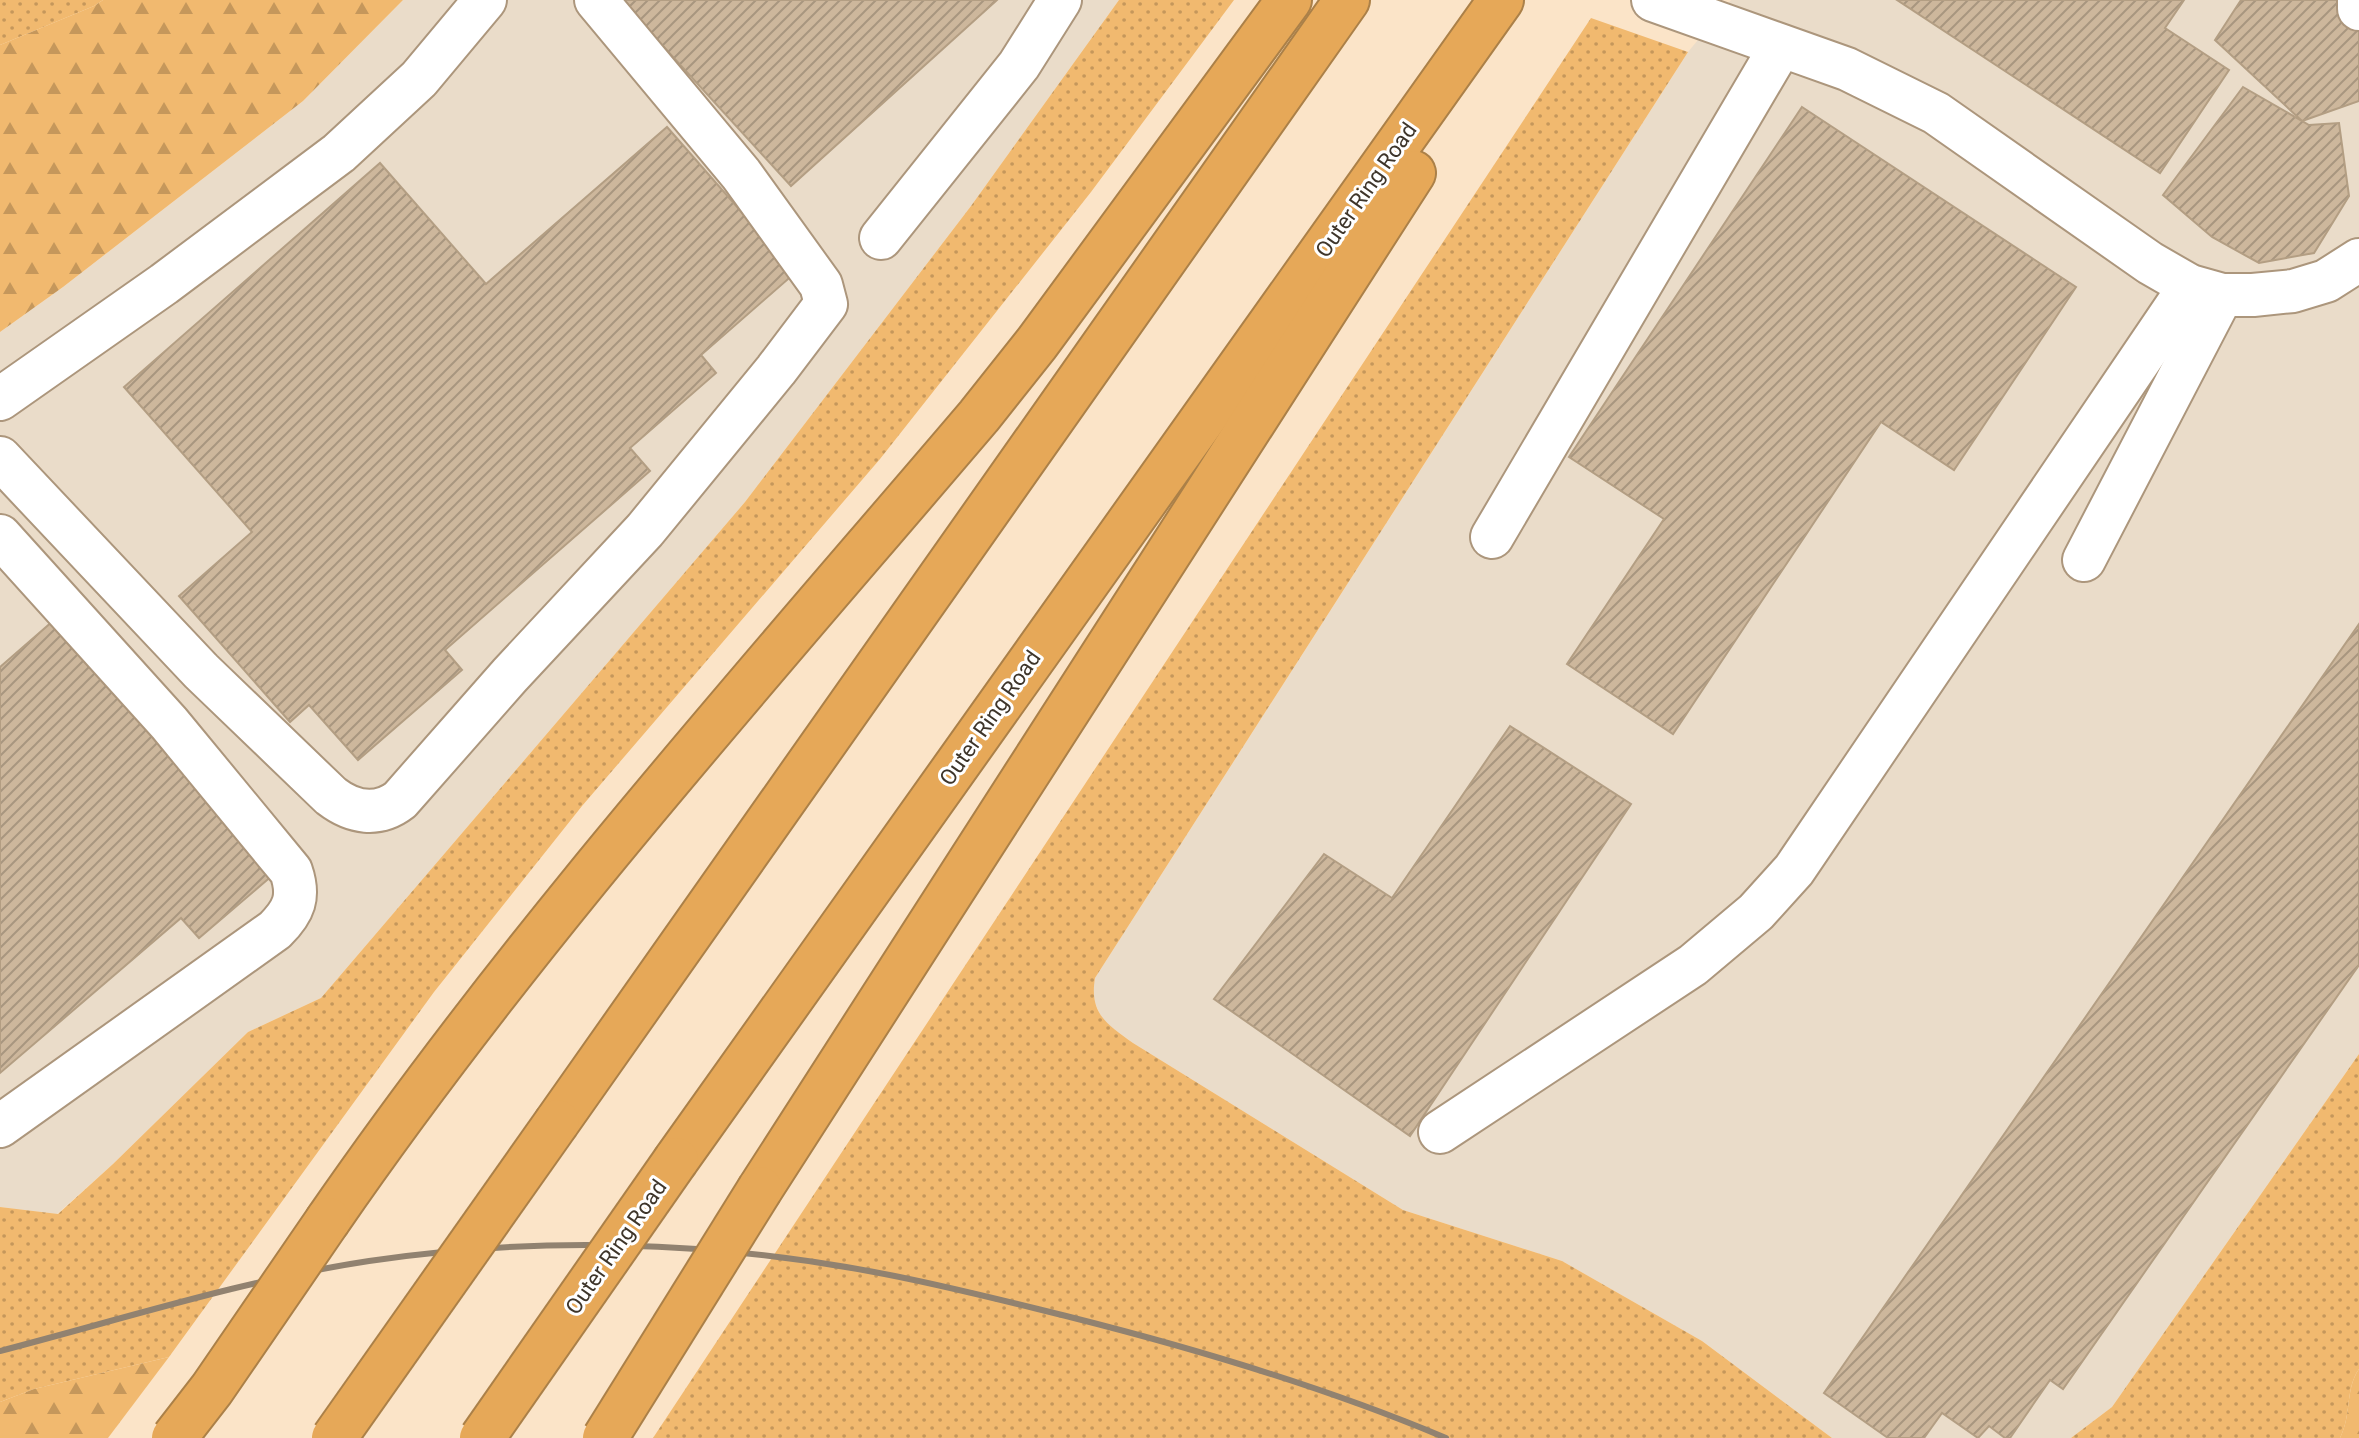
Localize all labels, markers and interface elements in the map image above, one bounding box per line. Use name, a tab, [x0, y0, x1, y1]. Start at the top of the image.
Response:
street label: Outer Ring Road	[1310, 118, 1422, 262]
street label: Outer Ring Road	[934, 646, 1046, 790]
street label: Outer Ring Road	[560, 1175, 672, 1319]

